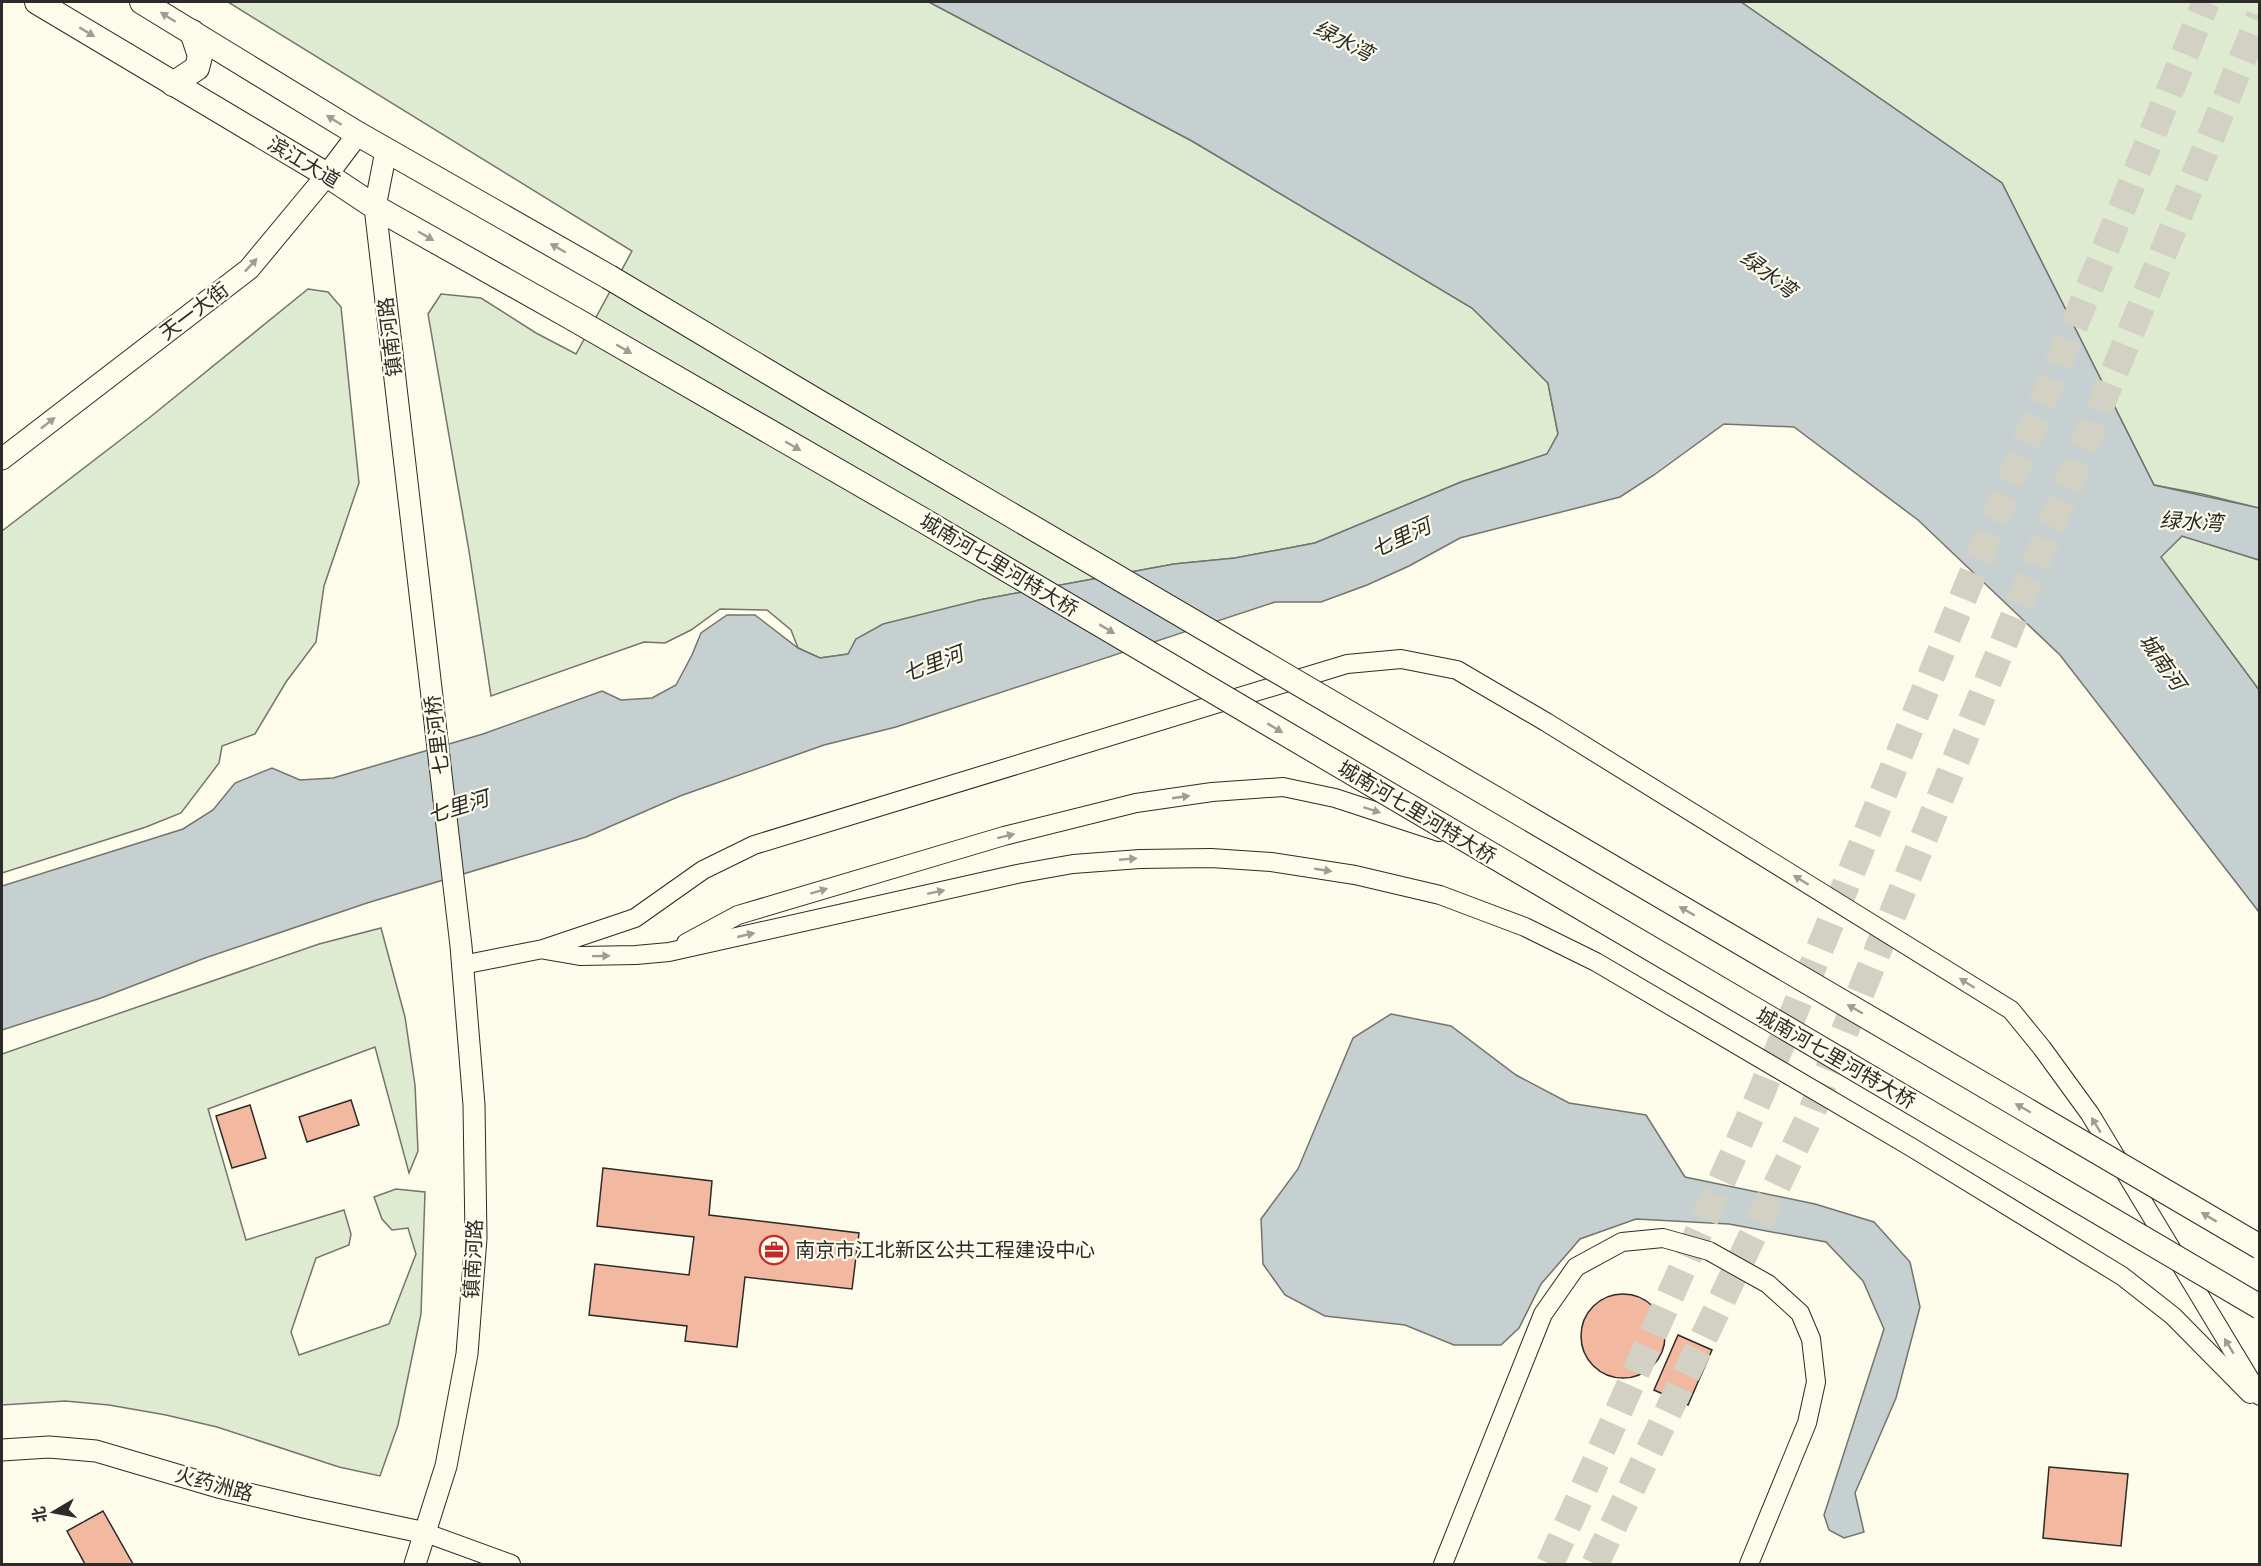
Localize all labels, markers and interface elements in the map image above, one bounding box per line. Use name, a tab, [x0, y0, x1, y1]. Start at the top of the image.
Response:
one-way arrow	[160, 12, 176, 23]
water label: 绿水湾	[1309, 13, 1381, 68]
one-way arrow	[78, 26, 95, 37]
one-way arrow	[326, 114, 342, 125]
street label: 滨江大道	[263, 129, 345, 194]
one-way arrow	[418, 231, 435, 241]
one-way arrow	[549, 243, 566, 253]
water label: 绿水湾	[1735, 243, 1805, 305]
one-way arrow	[244, 258, 258, 272]
street label: 天一大街	[154, 276, 234, 345]
street label: 镇南河路	[371, 296, 408, 378]
one-way arrow	[616, 343, 632, 354]
one-way arrow	[40, 417, 56, 430]
one-way arrow	[785, 440, 802, 450]
water label: 绿水湾	[2159, 505, 2226, 537]
street label: 城南河七里河特大桥	[915, 507, 1083, 622]
water label: 七里河	[1366, 509, 1439, 563]
one-way arrow	[1099, 623, 1115, 634]
water label: 城南河	[2133, 628, 2195, 699]
water label: 七里河	[898, 637, 971, 687]
street label: 七里河桥	[418, 694, 455, 776]
one-way arrow	[1267, 722, 1283, 733]
street label: 城南河七里河特大桥	[1333, 754, 1501, 869]
water label: 七里河	[423, 782, 496, 829]
one-way arrow	[1171, 792, 1190, 801]
one-way arrow	[1363, 806, 1381, 815]
one-way arrow	[997, 831, 1016, 841]
one-way arrow	[1119, 855, 1138, 864]
one-way arrow	[1313, 866, 1332, 875]
one-way arrow	[1793, 875, 1809, 886]
one-way arrow	[810, 886, 828, 895]
one-way arrow	[927, 887, 946, 896]
one-way arrow	[1679, 905, 1695, 916]
one-way arrow	[737, 930, 756, 940]
one-way arrow	[592, 951, 611, 961]
one-way arrow	[1959, 977, 1975, 988]
street label: 城南河七里河特大桥	[1752, 1001, 1921, 1114]
one-way arrow	[1846, 1004, 1863, 1014]
one-way arrow	[2015, 1102, 2031, 1113]
one-way arrow	[2090, 1117, 2101, 1133]
one-way arrow	[2201, 1212, 2217, 1223]
street label: 镇南河路	[457, 1218, 488, 1300]
office icon: 南京市江北新区公共工程建设中心	[758, 1234, 790, 1266]
place label: 南京市江北新区公共工程建设中心	[795, 1236, 1095, 1263]
one-way arrow	[2224, 1338, 2235, 1354]
street label: 火药洲路	[172, 1460, 256, 1507]
north arrow	[24, 1482, 84, 1542]
text: 北	[27, 1505, 51, 1524]

